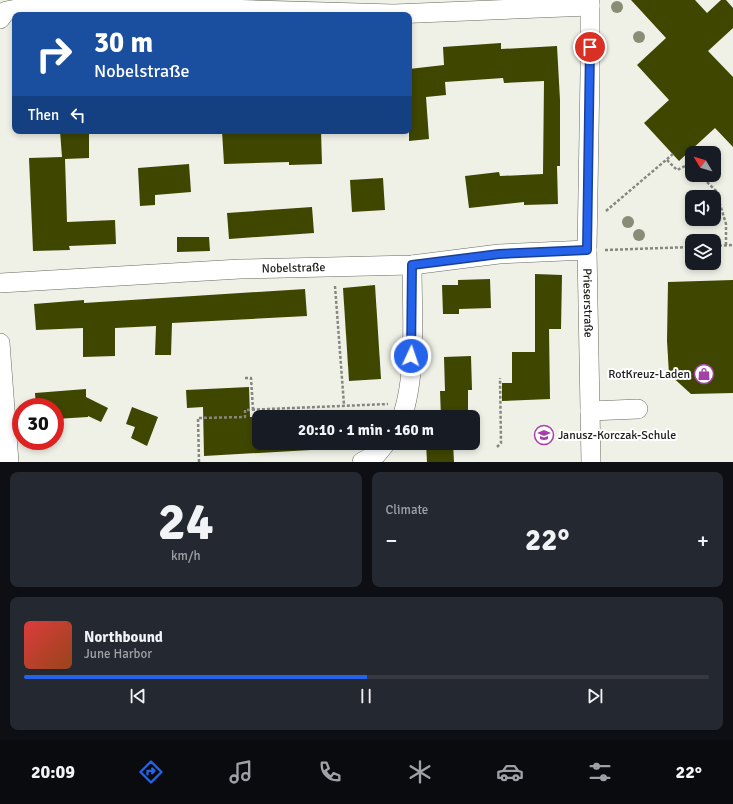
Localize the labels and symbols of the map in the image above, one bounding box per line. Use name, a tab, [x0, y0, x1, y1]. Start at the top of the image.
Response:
pin	[573, 30, 607, 64]
north arrow	[685, 146, 721, 182]
street label: Nobelstraße	[262, 260, 326, 276]
street label: Prieserstraße	[579, 268, 596, 338]
position arrow	[390, 335, 432, 377]
shop icon: RotKreuz-Laden	[693, 363, 715, 385]
place label: RotKreuz-Laden	[608, 367, 690, 382]
speed limit sign: 30	[12, 398, 64, 450]
school or university icon: Janusz-Korczak-Schule	[533, 424, 555, 446]
place label: Janusz-Korczak-Schule	[558, 428, 676, 443]

